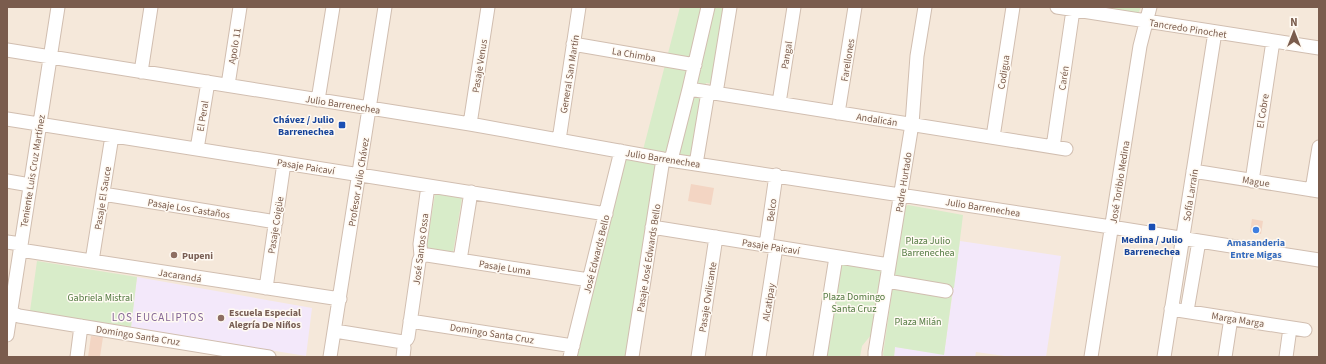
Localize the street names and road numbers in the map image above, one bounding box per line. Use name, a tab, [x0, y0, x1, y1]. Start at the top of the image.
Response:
street label: Tancredo Pinochet	[1148, 16, 1228, 42]
street label: Apolo 11	[225, 27, 245, 65]
street label: General San Martín	[557, 34, 583, 114]
street label: Pasaje Venus	[469, 38, 491, 94]
street label: Farellones	[838, 38, 858, 83]
street label: Pangal	[778, 40, 796, 70]
street label: La Chimba	[611, 44, 657, 66]
street label: Codigua	[994, 54, 1014, 90]
street label: Carén	[1055, 65, 1073, 91]
street label: Julio Barrenechea	[304, 92, 381, 118]
street label: El Cobre	[1253, 93, 1273, 129]
street label: El Peral	[194, 99, 212, 133]
street label: Andalicán	[855, 110, 898, 130]
street label: Teniente Luis Cruz Martínez	[17, 114, 49, 229]
street label: Profesor Julio Chávez	[345, 137, 373, 228]
street label: José Toribio Medina	[1107, 140, 1133, 225]
street label: Julio Barrenechea	[624, 146, 701, 172]
street label: Padre Hurtado	[892, 151, 916, 213]
street label: Pasaje Paicaví	[276, 156, 336, 179]
street label: Pasaje El Sauce	[91, 165, 115, 231]
street label: Sofía Larraín	[1180, 168, 1202, 222]
street label: Mague	[1241, 173, 1271, 191]
street label: Pasaje Coigüe	[265, 195, 287, 255]
street label: Julio Barrenechea	[944, 195, 1021, 221]
street label: Pasaje Los Castaños	[147, 196, 231, 222]
street label: Belco	[763, 198, 781, 223]
street label: Pasaje José Edwards Bello	[634, 203, 664, 313]
street label: José Santos Ossa	[410, 212, 432, 286]
street label: José Edwards Bello	[580, 213, 614, 295]
street label: Pasaje Paicaví	[741, 236, 801, 259]
street label: Pasaje Luma	[478, 257, 532, 279]
street label: Pasaje Ovilicante	[696, 261, 720, 333]
street label: Jacarandá	[157, 266, 203, 286]
street label: Alcatipay	[759, 282, 779, 322]
street label: Marga Marga	[1210, 309, 1265, 331]
street label: Domingo Santa Cruz	[449, 320, 535, 348]
street label: Domingo Santa Cruz	[95, 322, 181, 350]

